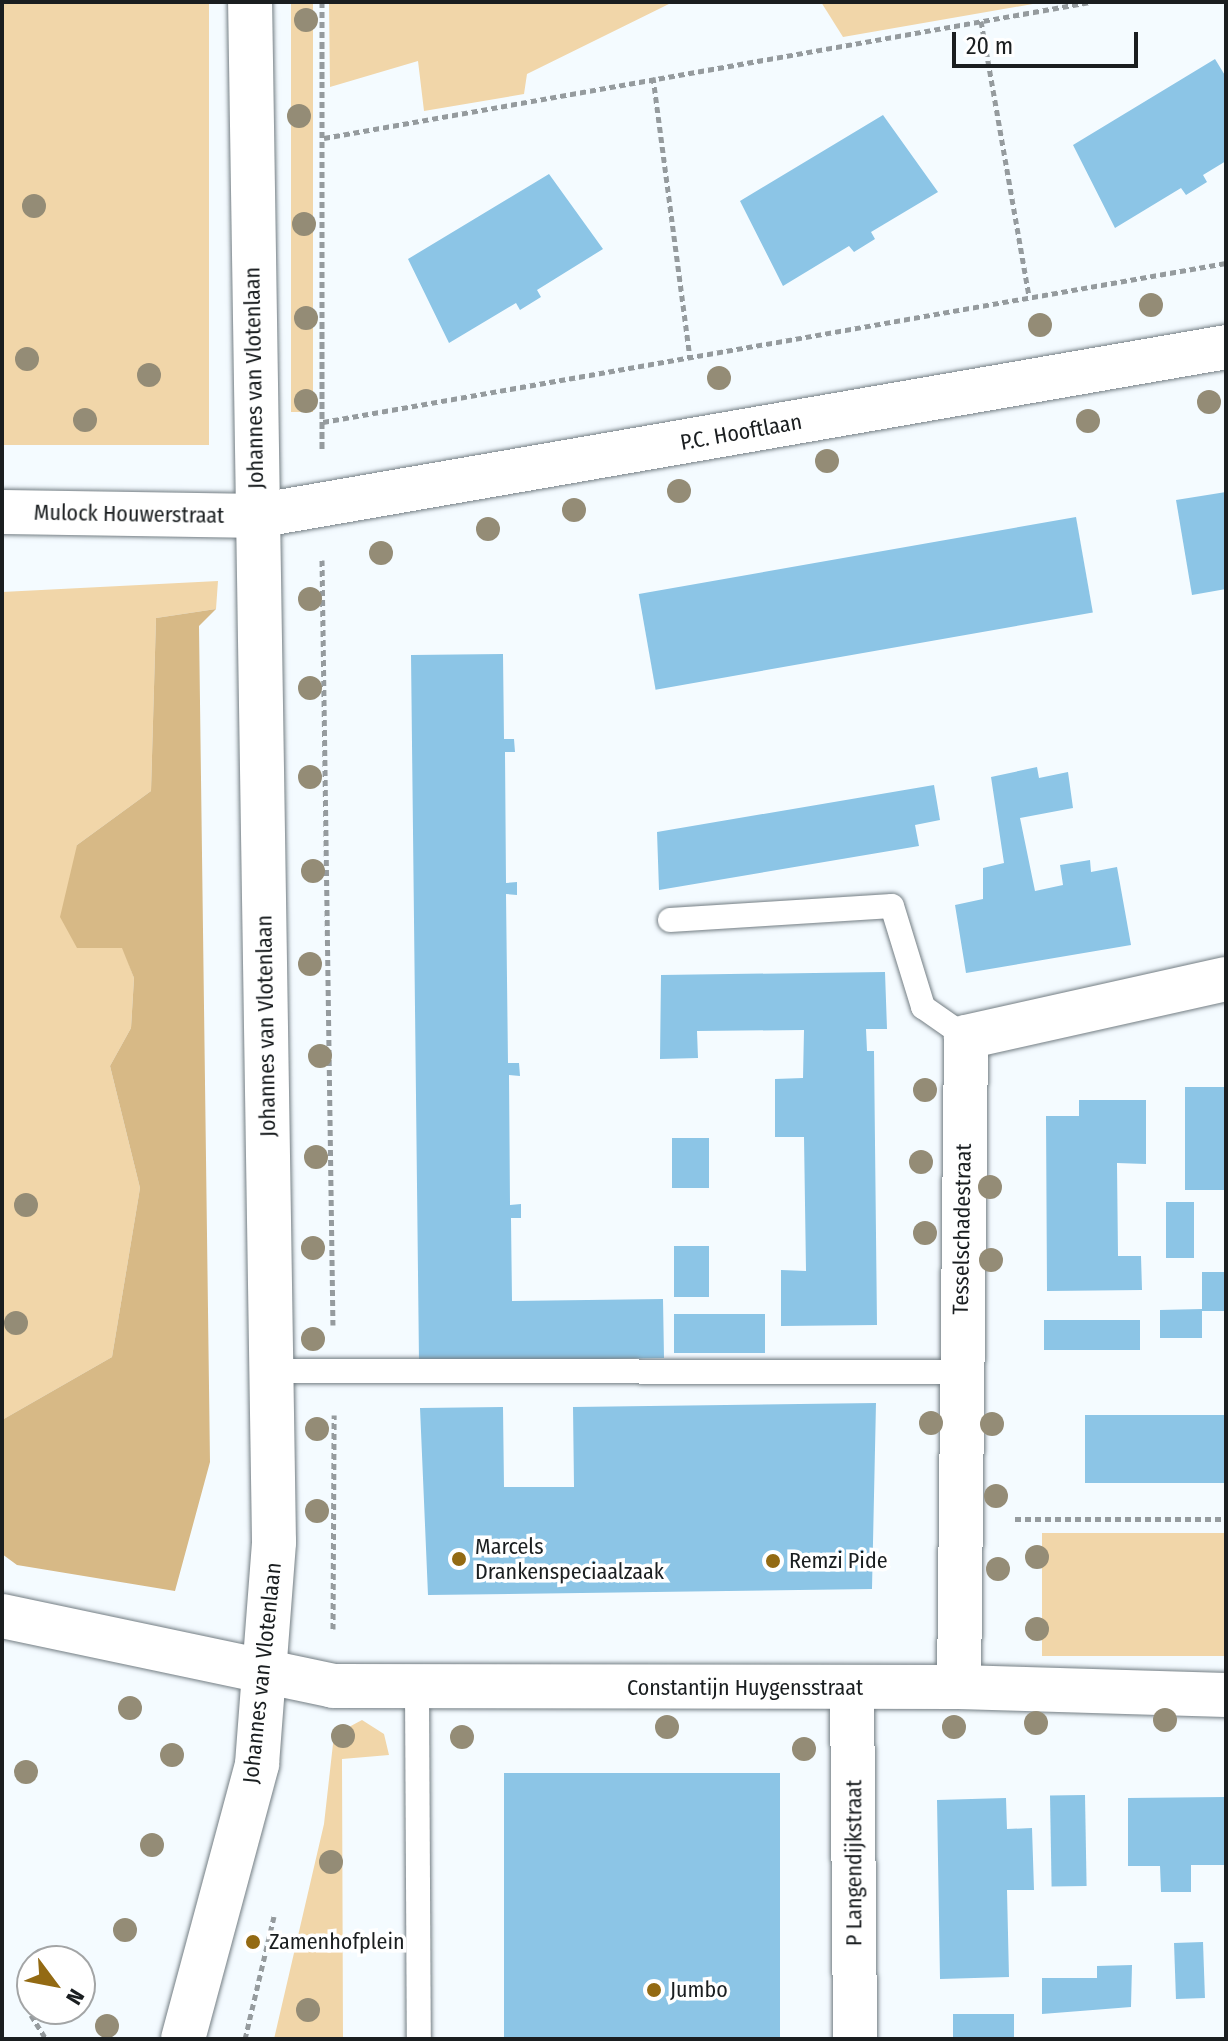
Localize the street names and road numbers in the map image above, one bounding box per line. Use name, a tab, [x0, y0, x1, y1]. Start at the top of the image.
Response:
street label: Johannes van Vlotenlaan	[239, 267, 269, 489]
street label: P.C. Hooftlaan	[678, 408, 804, 456]
street label: Mulock Houwerstraat	[34, 499, 224, 529]
street label: Johannes van Vlotenlaan	[251, 915, 281, 1137]
street label: Tesselschadestraat	[947, 1143, 977, 1315]
street label: Johannes van Vlotenlaan	[237, 1561, 287, 1785]
street label: Constantijn Huygensstraat	[627, 1675, 863, 1701]
street label: P Langendijkstraat	[841, 1780, 867, 1946]

